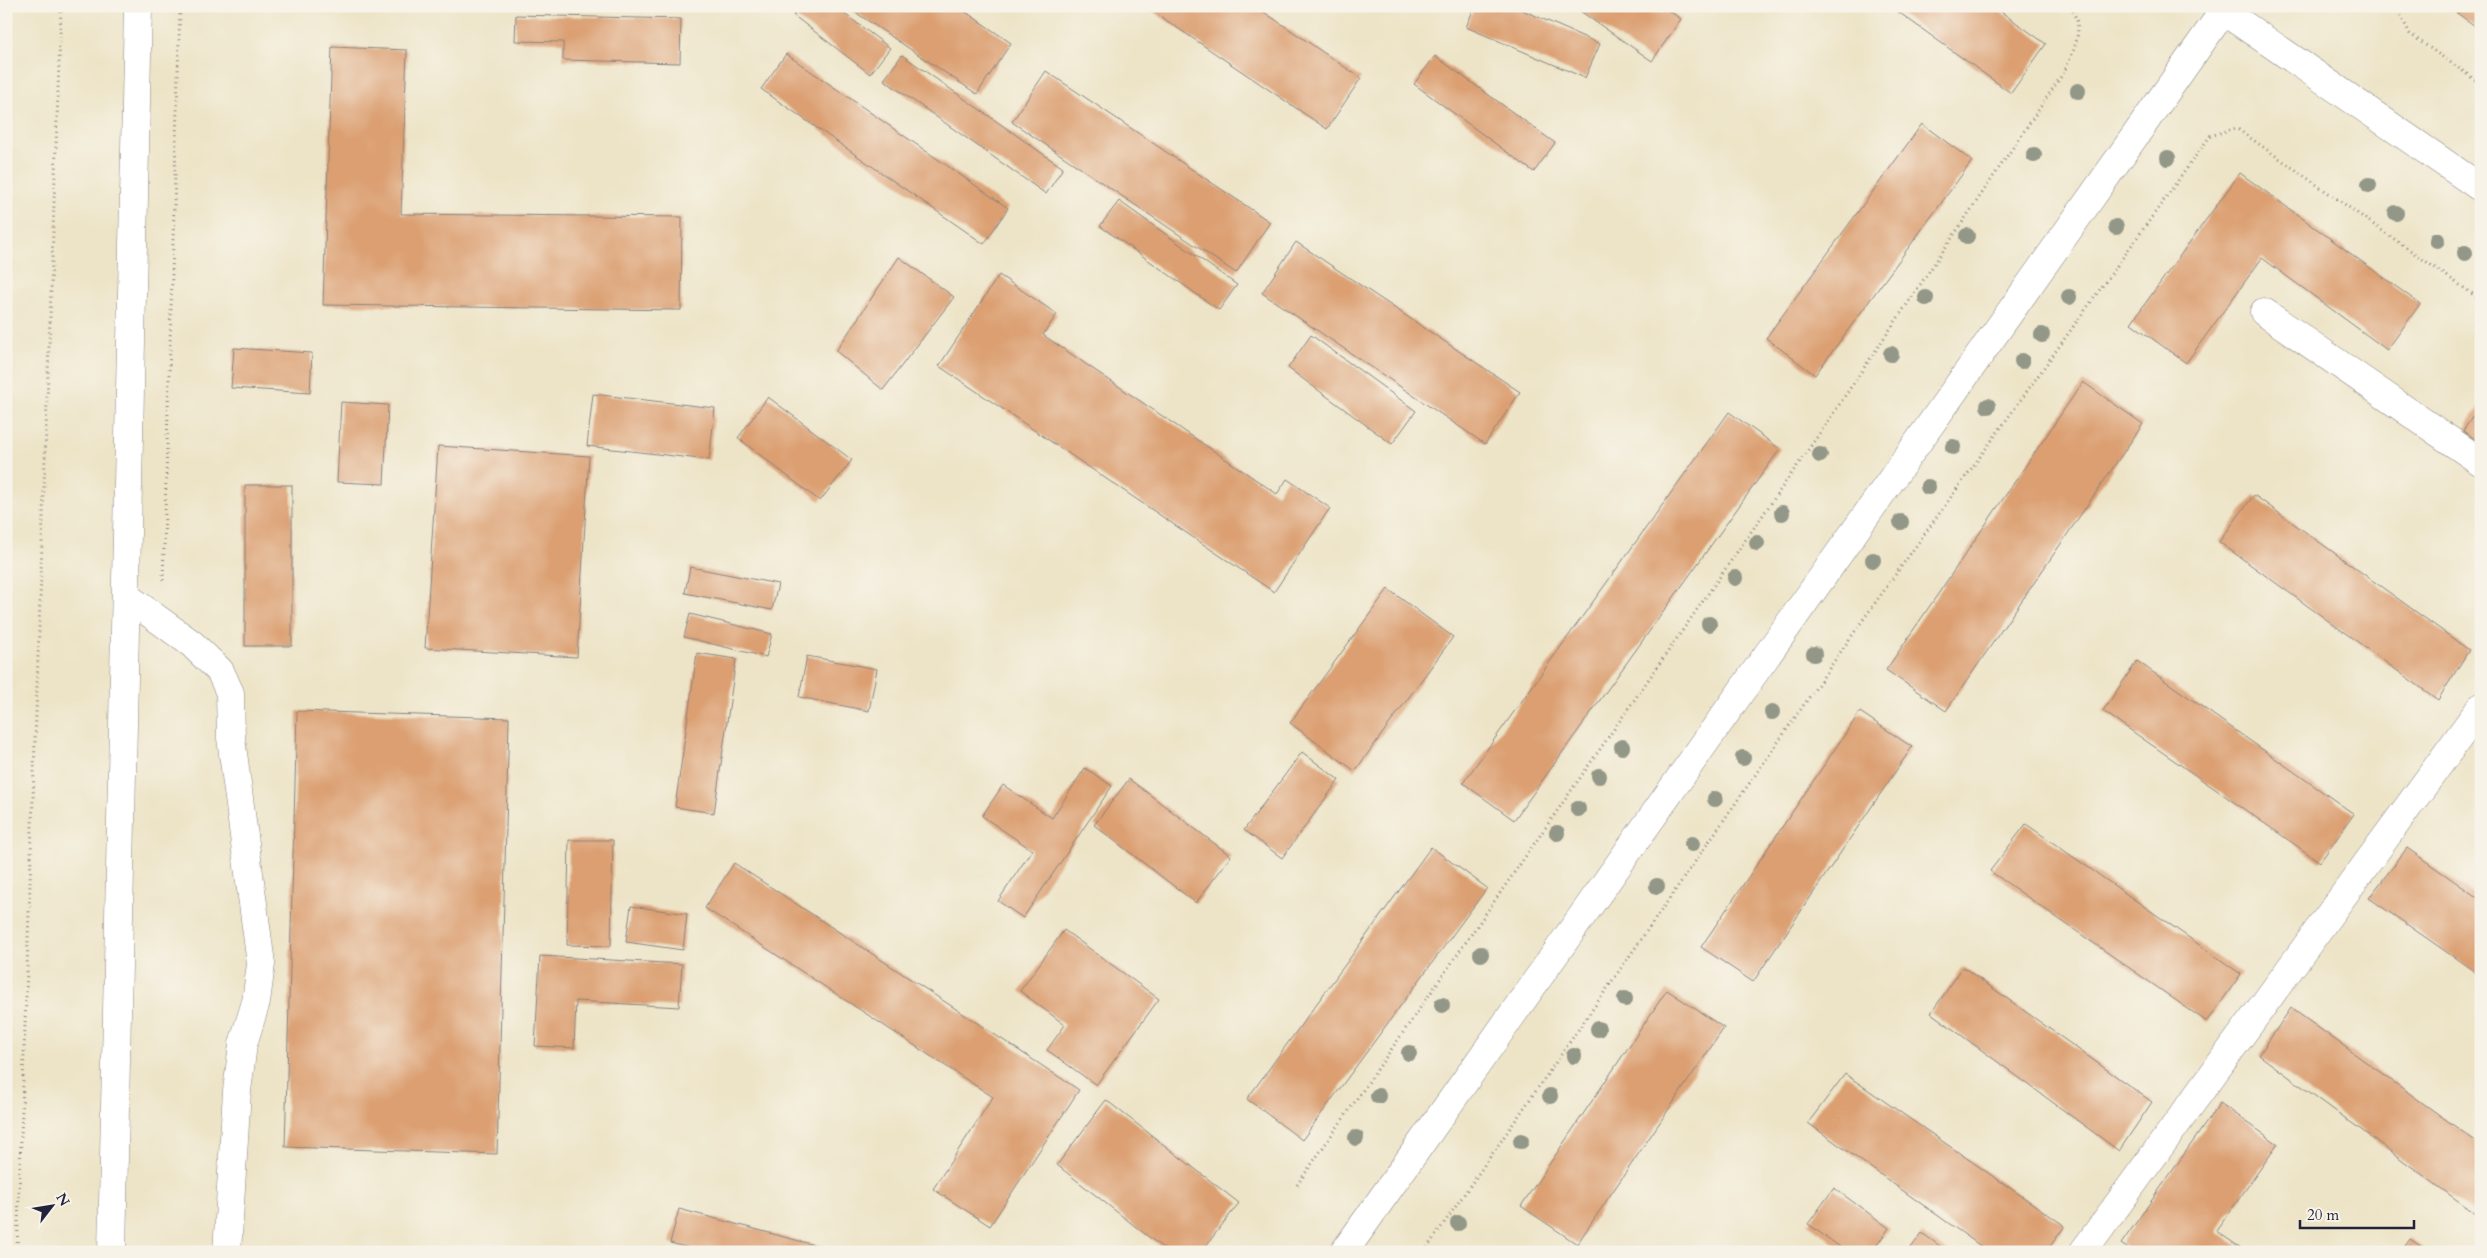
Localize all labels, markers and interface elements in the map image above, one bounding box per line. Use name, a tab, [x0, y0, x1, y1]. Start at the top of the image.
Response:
north arrow	[28, 1180, 78, 1230]
text: N	[51, 1189, 74, 1210]
scale bar	[2300, 1198, 2413, 1230]
text: 20 m	[2307, 1205, 2339, 1225]

